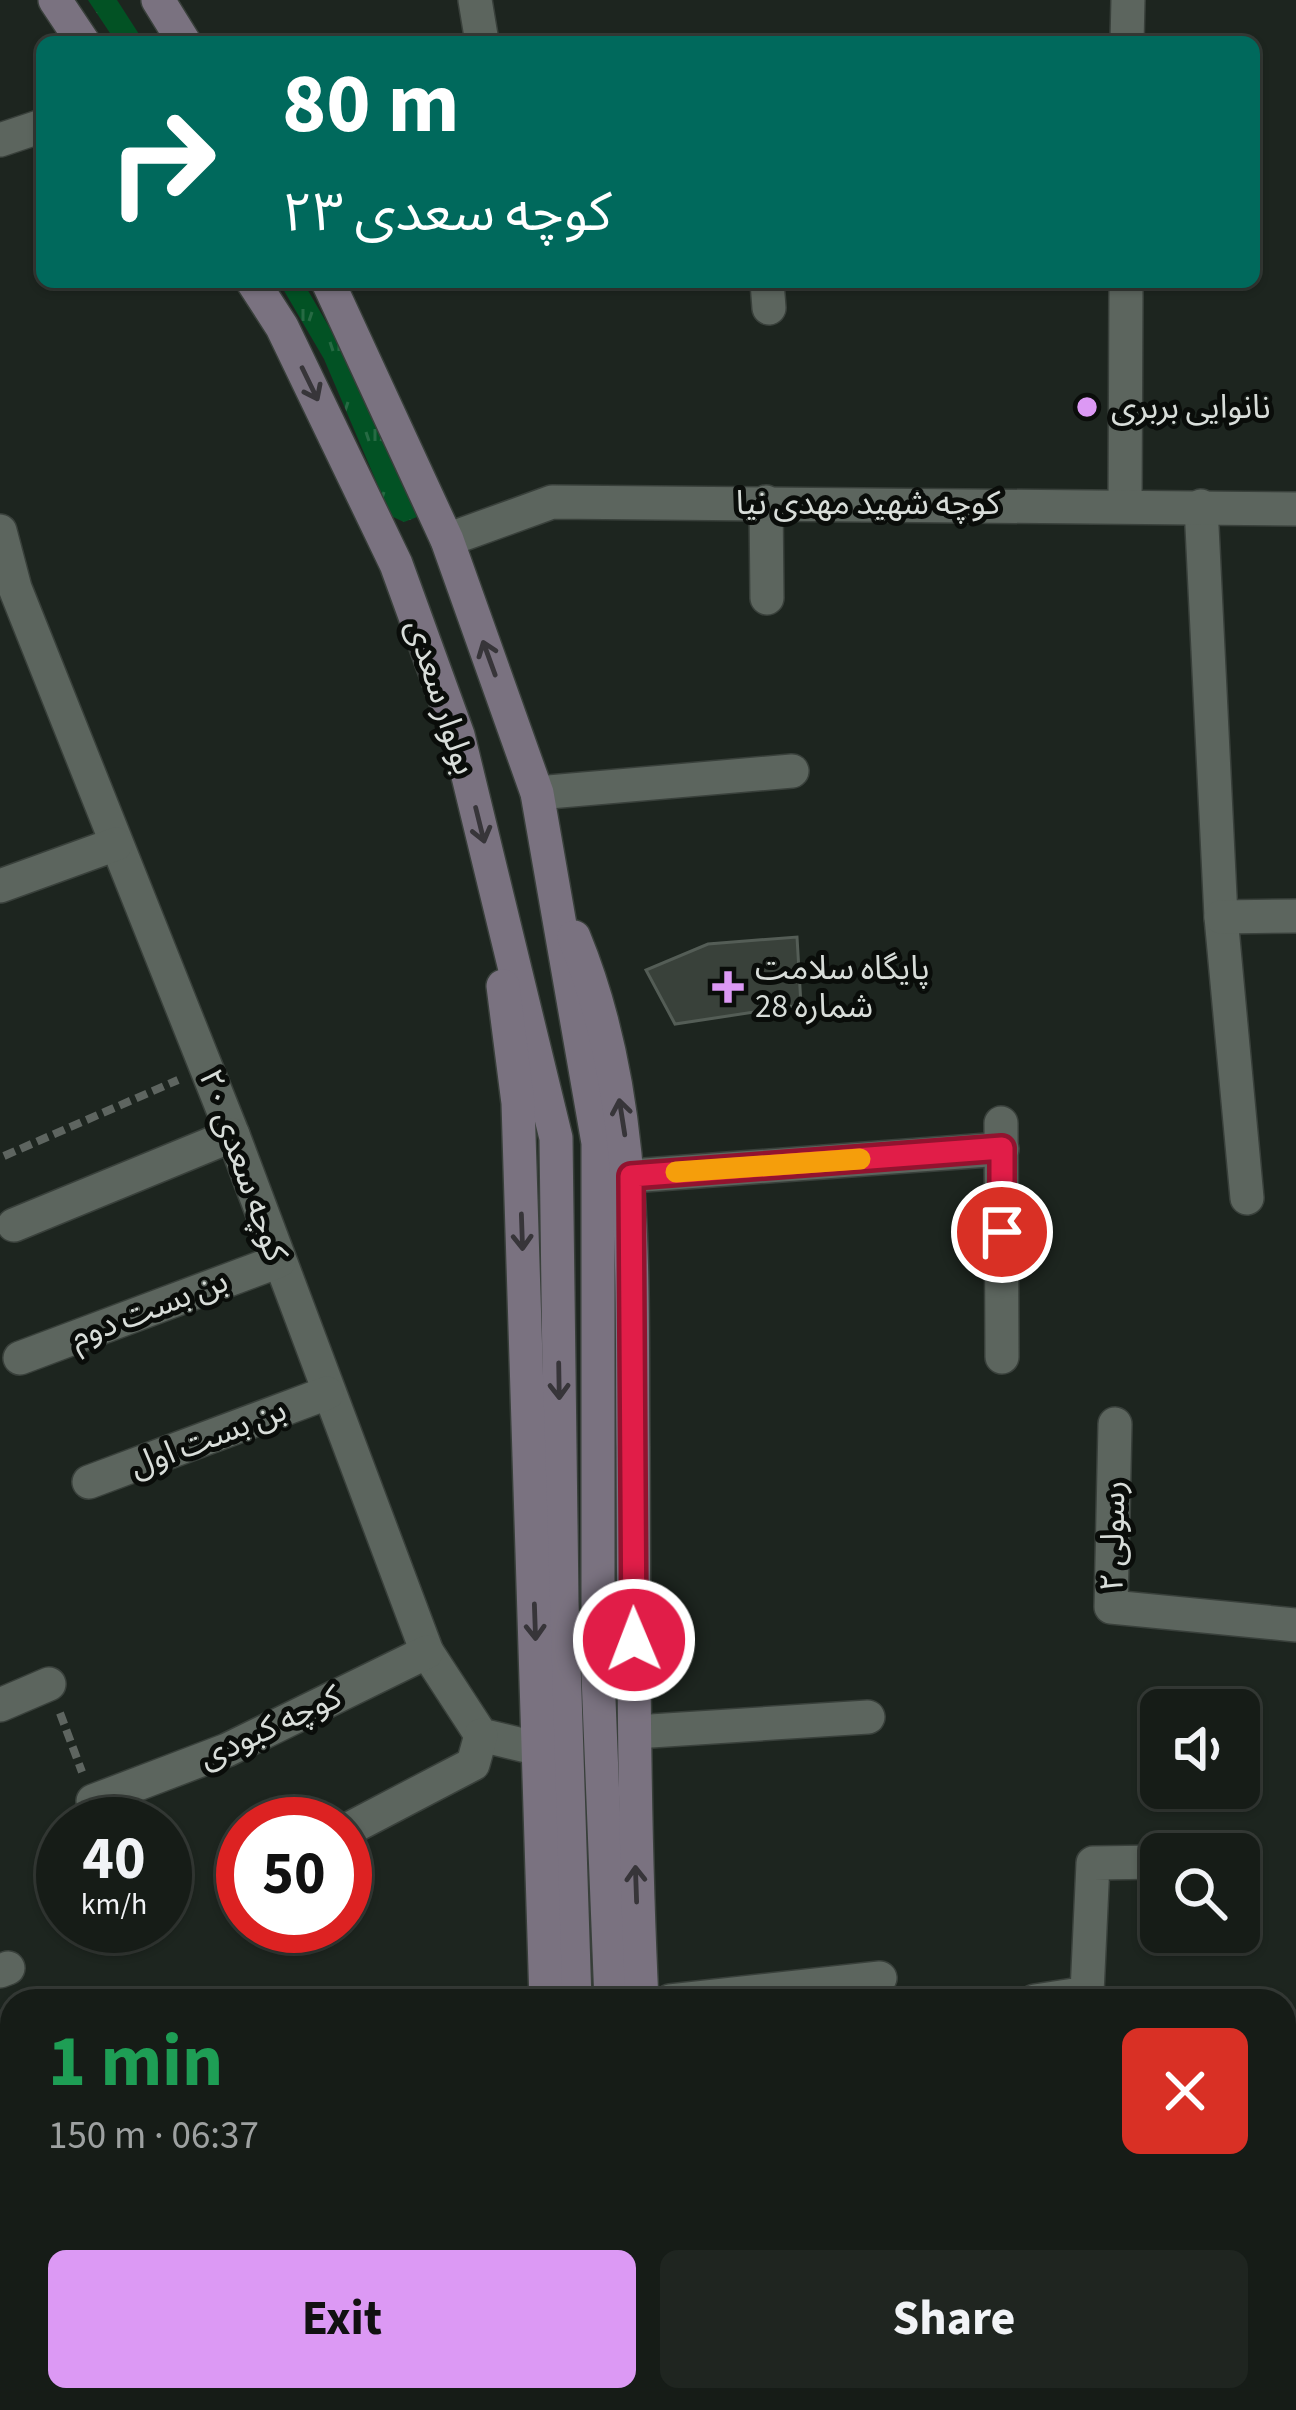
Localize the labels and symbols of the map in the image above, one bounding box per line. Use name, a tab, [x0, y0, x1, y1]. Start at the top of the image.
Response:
one-way arrow	[300, 365, 322, 401]
place label: نانوایی بربری	[1111, 384, 1271, 431]
marker: نانوایی بربری	[1074, 394, 1100, 420]
street label: کوچه شهید مهدی نیا	[736, 480, 1001, 527]
street label: بولوار سعدی	[394, 613, 488, 781]
one-way arrow	[477, 640, 498, 677]
one-way arrow	[470, 805, 492, 843]
place label: پایگاه سلامت شماره 28	[755, 945, 930, 1030]
marker: پایگاه سلامت شماره 28	[712, 971, 744, 1003]
street label: کوچه سعدی ۲۰	[186, 1062, 300, 1268]
one-way arrow	[610, 1098, 633, 1137]
pin	[951, 1181, 1053, 1283]
one-way arrow	[511, 1212, 534, 1251]
street label: بن بست دوم	[63, 1257, 235, 1361]
one-way arrow	[548, 1361, 570, 1400]
street label: بن بست اول	[123, 1387, 293, 1489]
street label: رسولی ۲	[1089, 1480, 1137, 1592]
position arrow	[571, 1577, 697, 1703]
one-way arrow	[523, 1602, 546, 1641]
street label: کوچه کبودی	[191, 1673, 349, 1781]
speed limit sign: 50	[216, 1797, 372, 1953]
one-way arrow	[625, 1865, 648, 1904]

